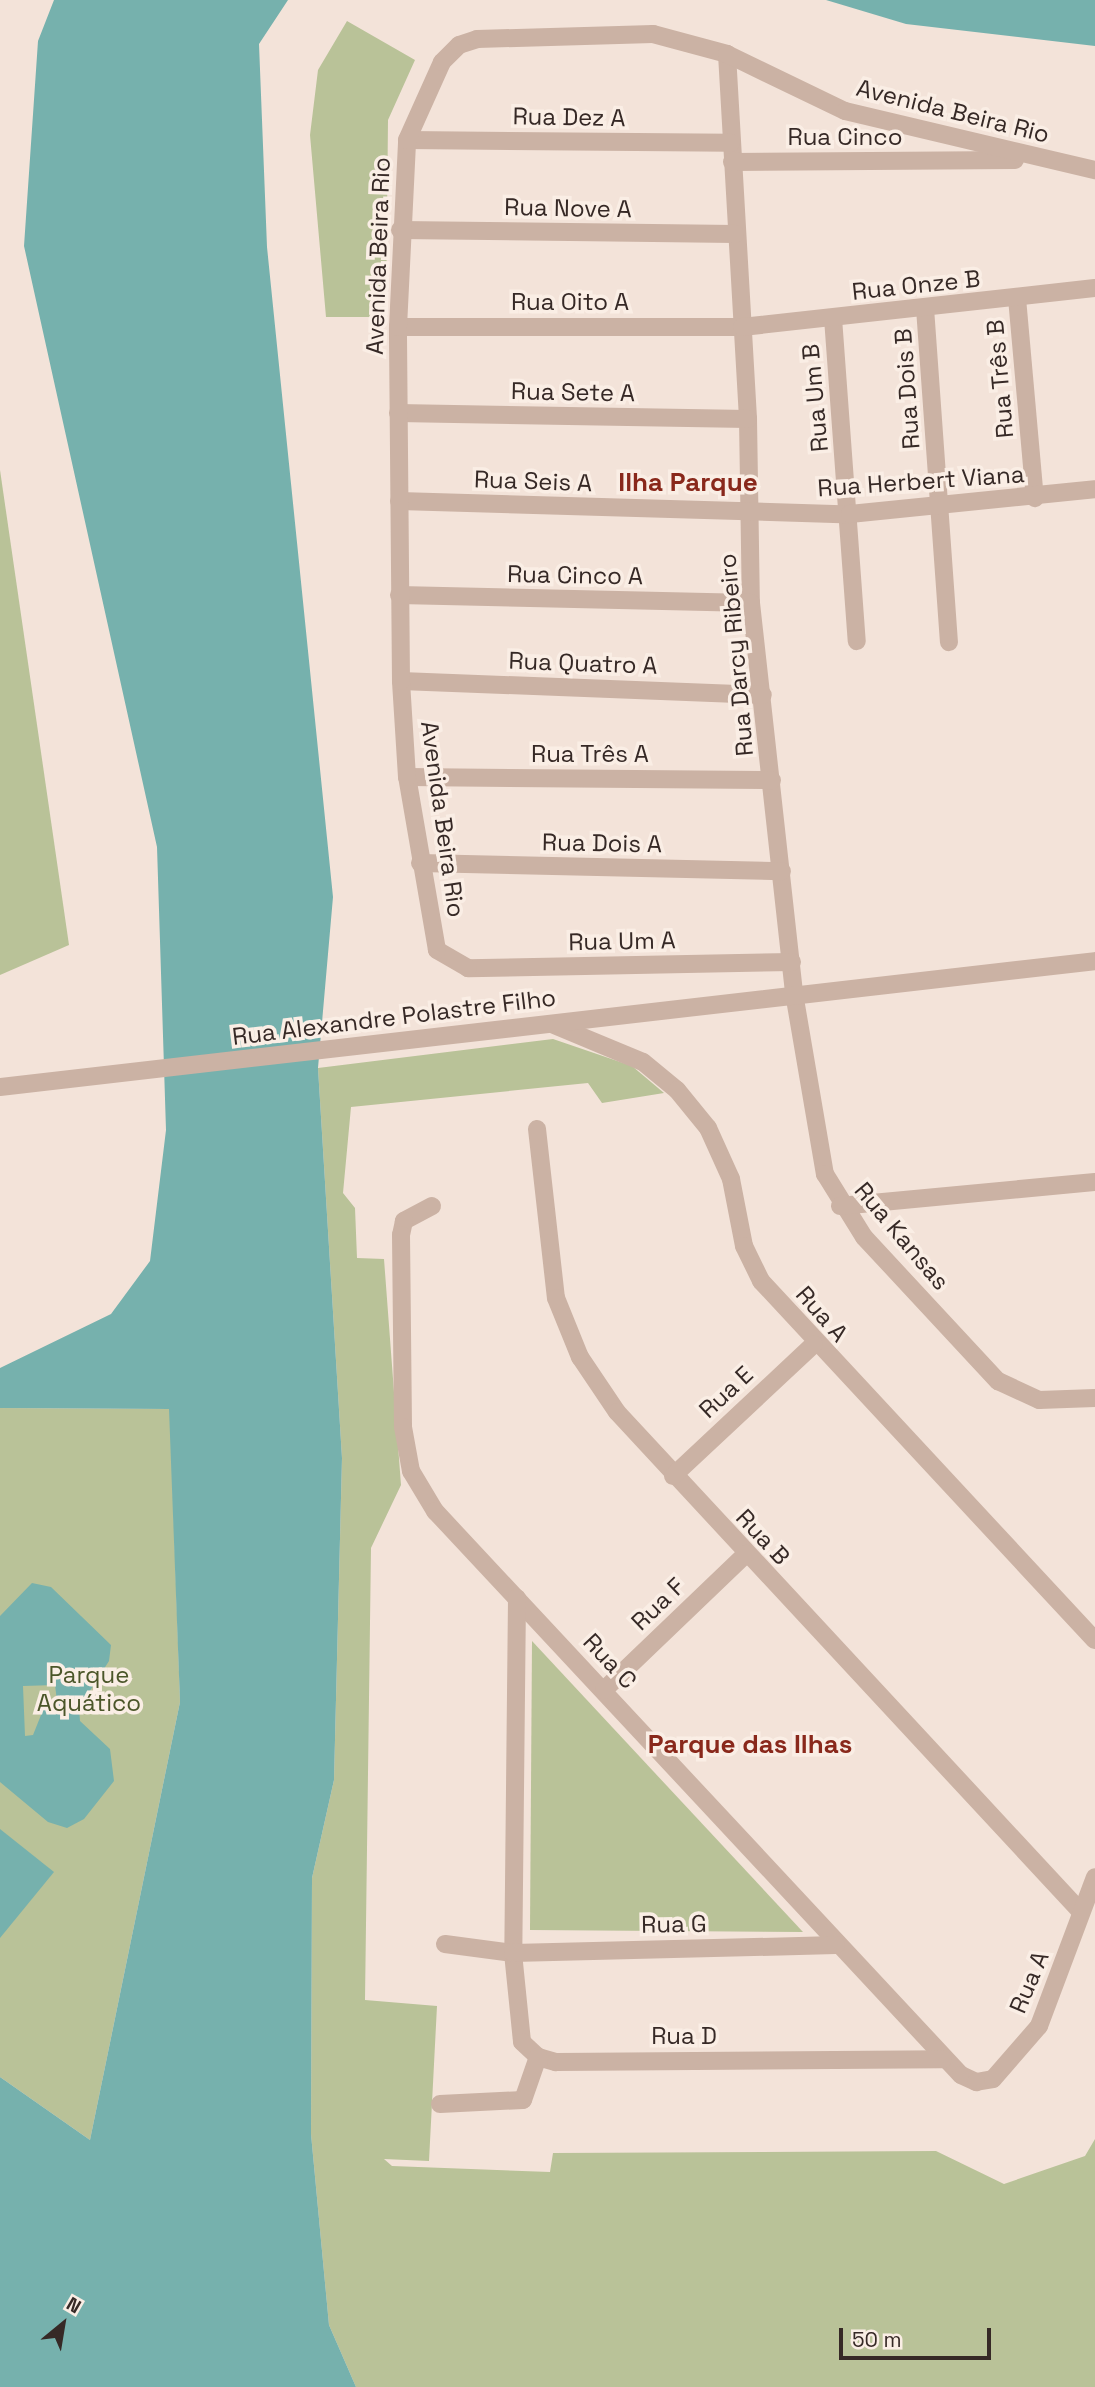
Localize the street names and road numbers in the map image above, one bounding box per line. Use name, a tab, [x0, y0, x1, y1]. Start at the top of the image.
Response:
street label: Avenida Beira Rio	[854, 73, 1052, 149]
street label: Rua Dez A	[512, 102, 626, 132]
street label: Rua Cinco	[788, 123, 902, 151]
street label: Avenida Beira Rio	[360, 157, 396, 355]
street label: Rua Nove A	[504, 192, 632, 224]
street label: Rua Onze B	[850, 264, 982, 306]
street label: Rua Oito A	[511, 288, 629, 316]
street label: Rua Três B	[980, 318, 1020, 440]
street label: Rua Dois B	[888, 328, 926, 450]
street label: Rua Um B	[796, 343, 834, 453]
street label: Rua Sete A	[511, 377, 635, 407]
street label: Rua Herbert Viana	[816, 459, 1026, 503]
street label: Rua Seis A	[473, 465, 593, 497]
street label: Rua Darcy Ribeiro	[713, 552, 759, 758]
street label: Rua Cinco A	[507, 559, 643, 591]
street label: Rua Quatro A	[508, 646, 658, 680]
street label: Avenida Beira Rio	[415, 719, 471, 919]
street label: Rua Três A	[531, 740, 649, 768]
street label: Rua Dois A	[542, 828, 662, 858]
street label: Rua Um A	[568, 926, 676, 956]
street label: Rua Alexandre Polastre Filho	[230, 983, 558, 1051]
street label: Rua Kansas	[849, 1176, 955, 1296]
street label: Rua A	[790, 1280, 854, 1348]
street label: Rua E	[693, 1360, 759, 1424]
street label: Rua B	[730, 1503, 796, 1571]
street label: Rua F	[625, 1572, 691, 1636]
street label: Rua C	[577, 1627, 643, 1695]
street label: Rua G	[641, 1909, 707, 1939]
street label: Rua A	[1003, 1946, 1055, 2018]
street label: Rua D	[651, 2022, 717, 2050]

